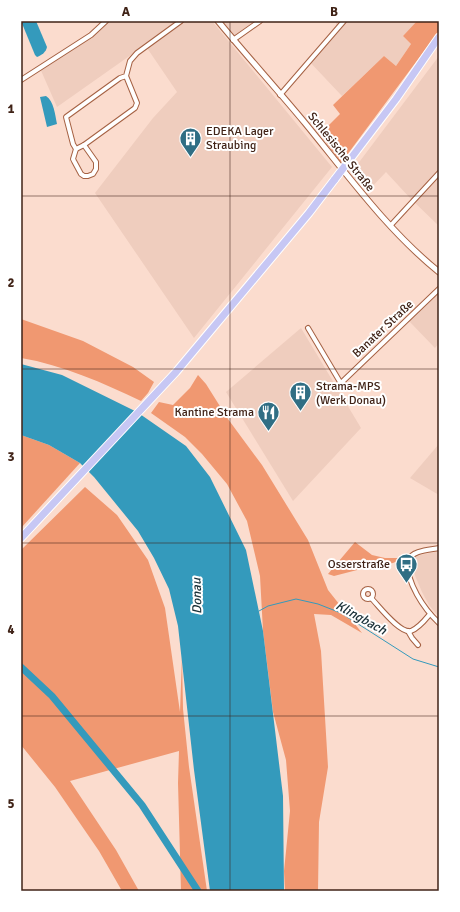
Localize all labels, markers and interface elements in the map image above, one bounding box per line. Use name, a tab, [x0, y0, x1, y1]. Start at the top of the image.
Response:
text: A	[122, 4, 131, 20]
text: B	[330, 4, 338, 20]
text: 1	[7, 101, 15, 117]
street label: Schlesische Straße	[304, 109, 378, 195]
place label: EDEKA Lager Straubing	[206, 124, 274, 153]
building icon: EDEKA Lager Straubing	[177, 125, 203, 158]
text: 2	[7, 275, 15, 291]
street label: Banater Straße	[349, 297, 417, 361]
place label: Strama-MPS (Werk Donau)	[316, 379, 386, 408]
building icon: Strama-MPS (Werk Donau)	[287, 380, 313, 413]
restaurant icon: Kantine Strama	[256, 399, 282, 432]
place label: Kantine Strama	[175, 405, 254, 420]
text: 3	[7, 449, 15, 465]
bus stop icon: Osserstraße	[393, 551, 419, 584]
place label: Osserstraße	[328, 557, 390, 572]
water label: Donau	[189, 577, 205, 614]
water label: Klingbach	[333, 598, 390, 639]
text: 4	[7, 622, 15, 638]
text: 5	[7, 796, 15, 812]

